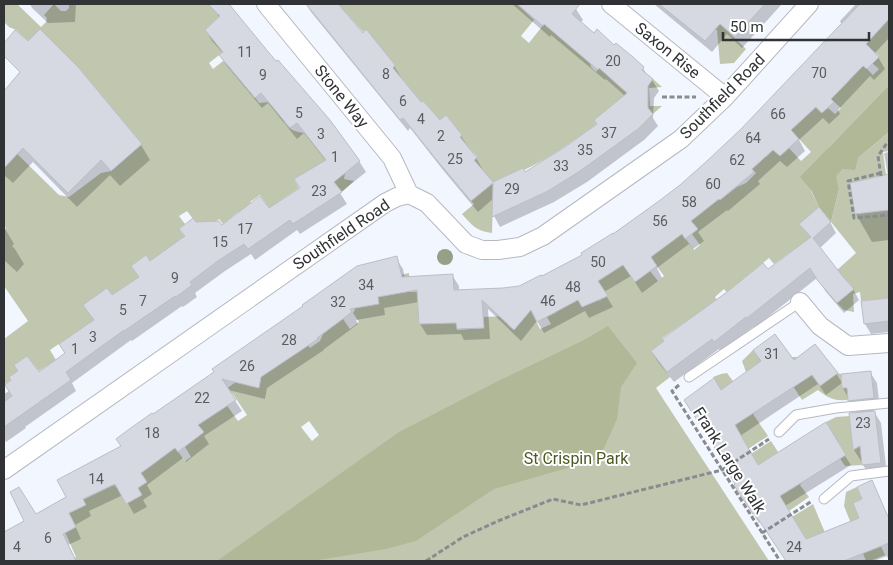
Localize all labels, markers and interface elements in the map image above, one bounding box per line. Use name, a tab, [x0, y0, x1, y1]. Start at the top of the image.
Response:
scale bar	[723, 10, 869, 42]
street label: Saxon Rise	[631, 18, 704, 82]
text: 50 m	[730, 18, 764, 36]
house number: 11	[237, 44, 253, 60]
street label: Southfield Road	[676, 50, 769, 143]
house number: 20	[605, 53, 621, 69]
street label: Stone Way	[311, 61, 373, 132]
house number: 70	[811, 65, 827, 81]
house number: 8	[382, 66, 390, 82]
house number: 9	[259, 67, 267, 83]
house number: 6	[399, 93, 407, 109]
house number: 5	[295, 105, 303, 121]
house number: 66	[770, 106, 786, 122]
house number: 4	[417, 111, 425, 127]
house number: 37	[601, 125, 617, 141]
house number: 3	[317, 126, 325, 142]
house number: 2	[437, 128, 445, 144]
house number: 64	[745, 130, 761, 146]
house number: 35	[577, 142, 593, 158]
house number: 1	[331, 149, 339, 165]
house number: 25	[447, 151, 463, 167]
house number: 62	[729, 152, 745, 168]
house number: 33	[553, 158, 569, 174]
house number: 60	[705, 176, 721, 192]
house number: 29	[504, 181, 520, 197]
house number: 23	[311, 183, 327, 199]
house number: 58	[681, 194, 697, 210]
street label: Southfield Road	[289, 195, 393, 274]
house number: 56	[652, 213, 668, 229]
house number: 17	[237, 221, 253, 237]
house number: 15	[212, 234, 228, 250]
house number: 50	[590, 254, 606, 270]
house number: 9	[171, 270, 179, 286]
house number: 34	[358, 277, 374, 293]
house number: 48	[565, 279, 581, 295]
house number: 7	[139, 293, 147, 309]
house number: 46	[540, 293, 556, 309]
house number: 32	[330, 294, 346, 310]
house number: 5	[119, 302, 127, 318]
house number: 3	[89, 329, 97, 345]
house number: 28	[281, 332, 297, 348]
house number: 1	[71, 341, 79, 357]
house number: 31	[764, 346, 780, 362]
house number: 26	[239, 358, 255, 374]
house number: 22	[194, 390, 210, 406]
street label: Frank Large Walk	[689, 403, 770, 518]
house number: 23	[855, 415, 871, 431]
house number: 18	[144, 425, 160, 441]
park label: St Crispin Park	[524, 449, 629, 468]
house number: 14	[88, 471, 104, 487]
house number: 6	[44, 530, 52, 546]
house number: 4	[13, 539, 21, 555]
house number: 24	[786, 539, 802, 555]

